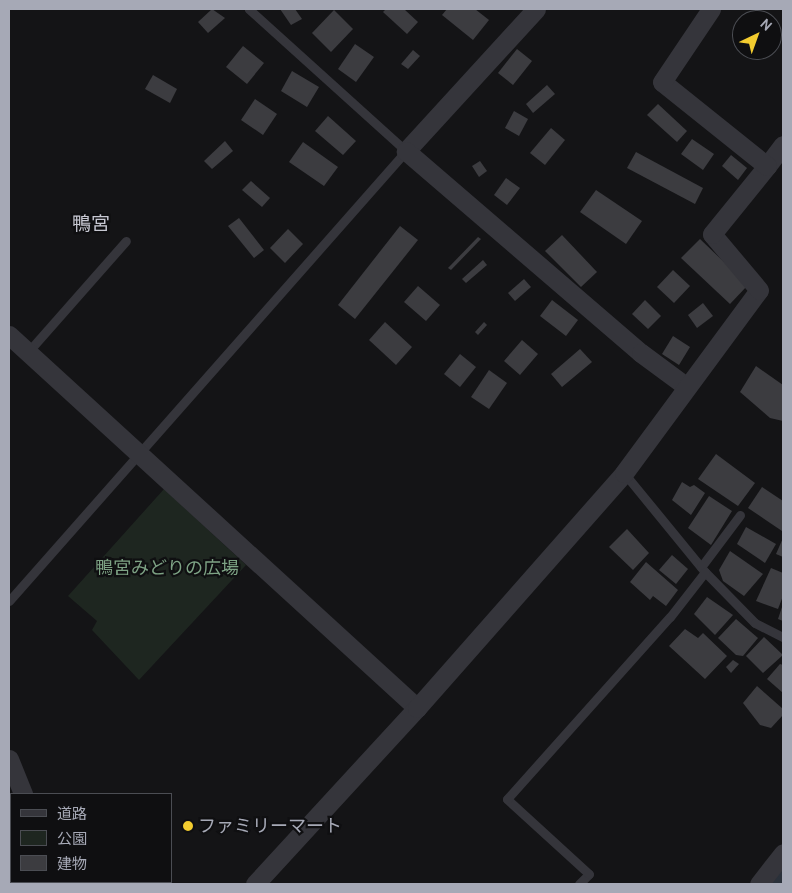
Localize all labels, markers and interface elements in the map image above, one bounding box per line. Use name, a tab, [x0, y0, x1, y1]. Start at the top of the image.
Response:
north arrow	[732, 10, 782, 60]
text: N	[757, 15, 776, 35]
district label: 鴨宮	[72, 213, 110, 235]
park label: 鴨宮みどりの広場	[95, 557, 239, 579]
legend	[10, 793, 172, 883]
text: 道路	[57, 805, 87, 823]
place label: ファミリーマート	[198, 815, 342, 837]
marker: ファミリーマート	[182, 820, 194, 832]
text: 公園	[57, 830, 87, 848]
text: 建物	[57, 855, 87, 873]

